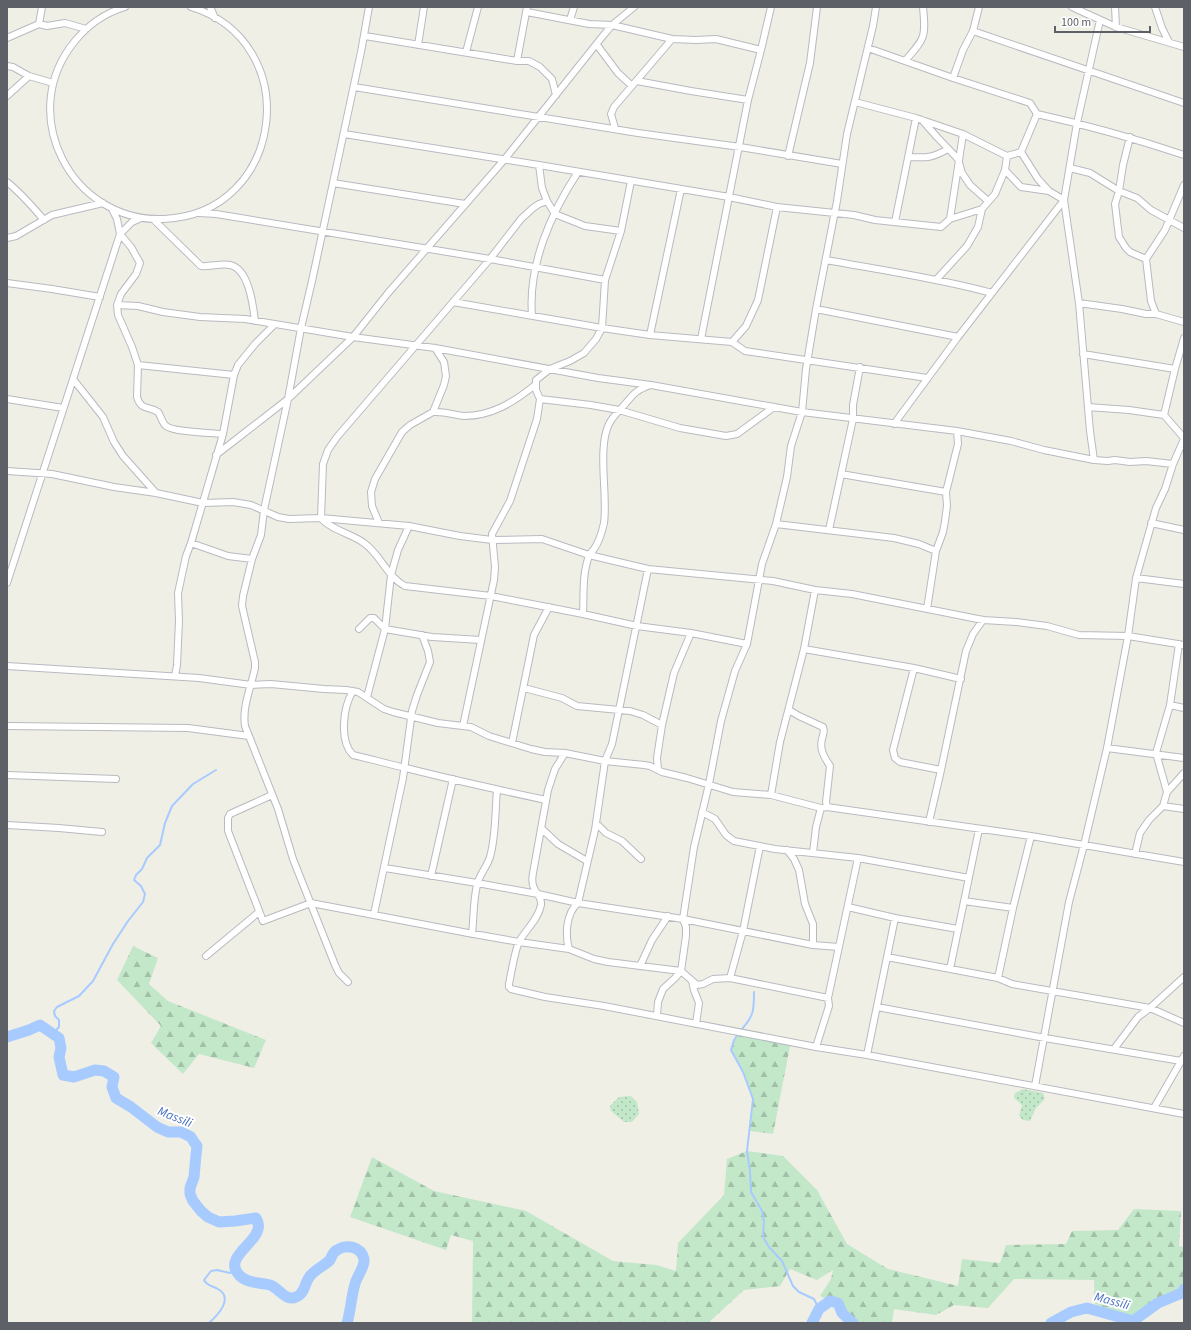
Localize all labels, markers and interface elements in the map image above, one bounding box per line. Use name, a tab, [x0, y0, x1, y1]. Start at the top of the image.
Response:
scale bar	[1055, 8, 1150, 34]
text: 100 m	[1061, 14, 1091, 31]
water label: Massili	[155, 1102, 196, 1132]
water label: Massili	[1092, 1288, 1133, 1315]

